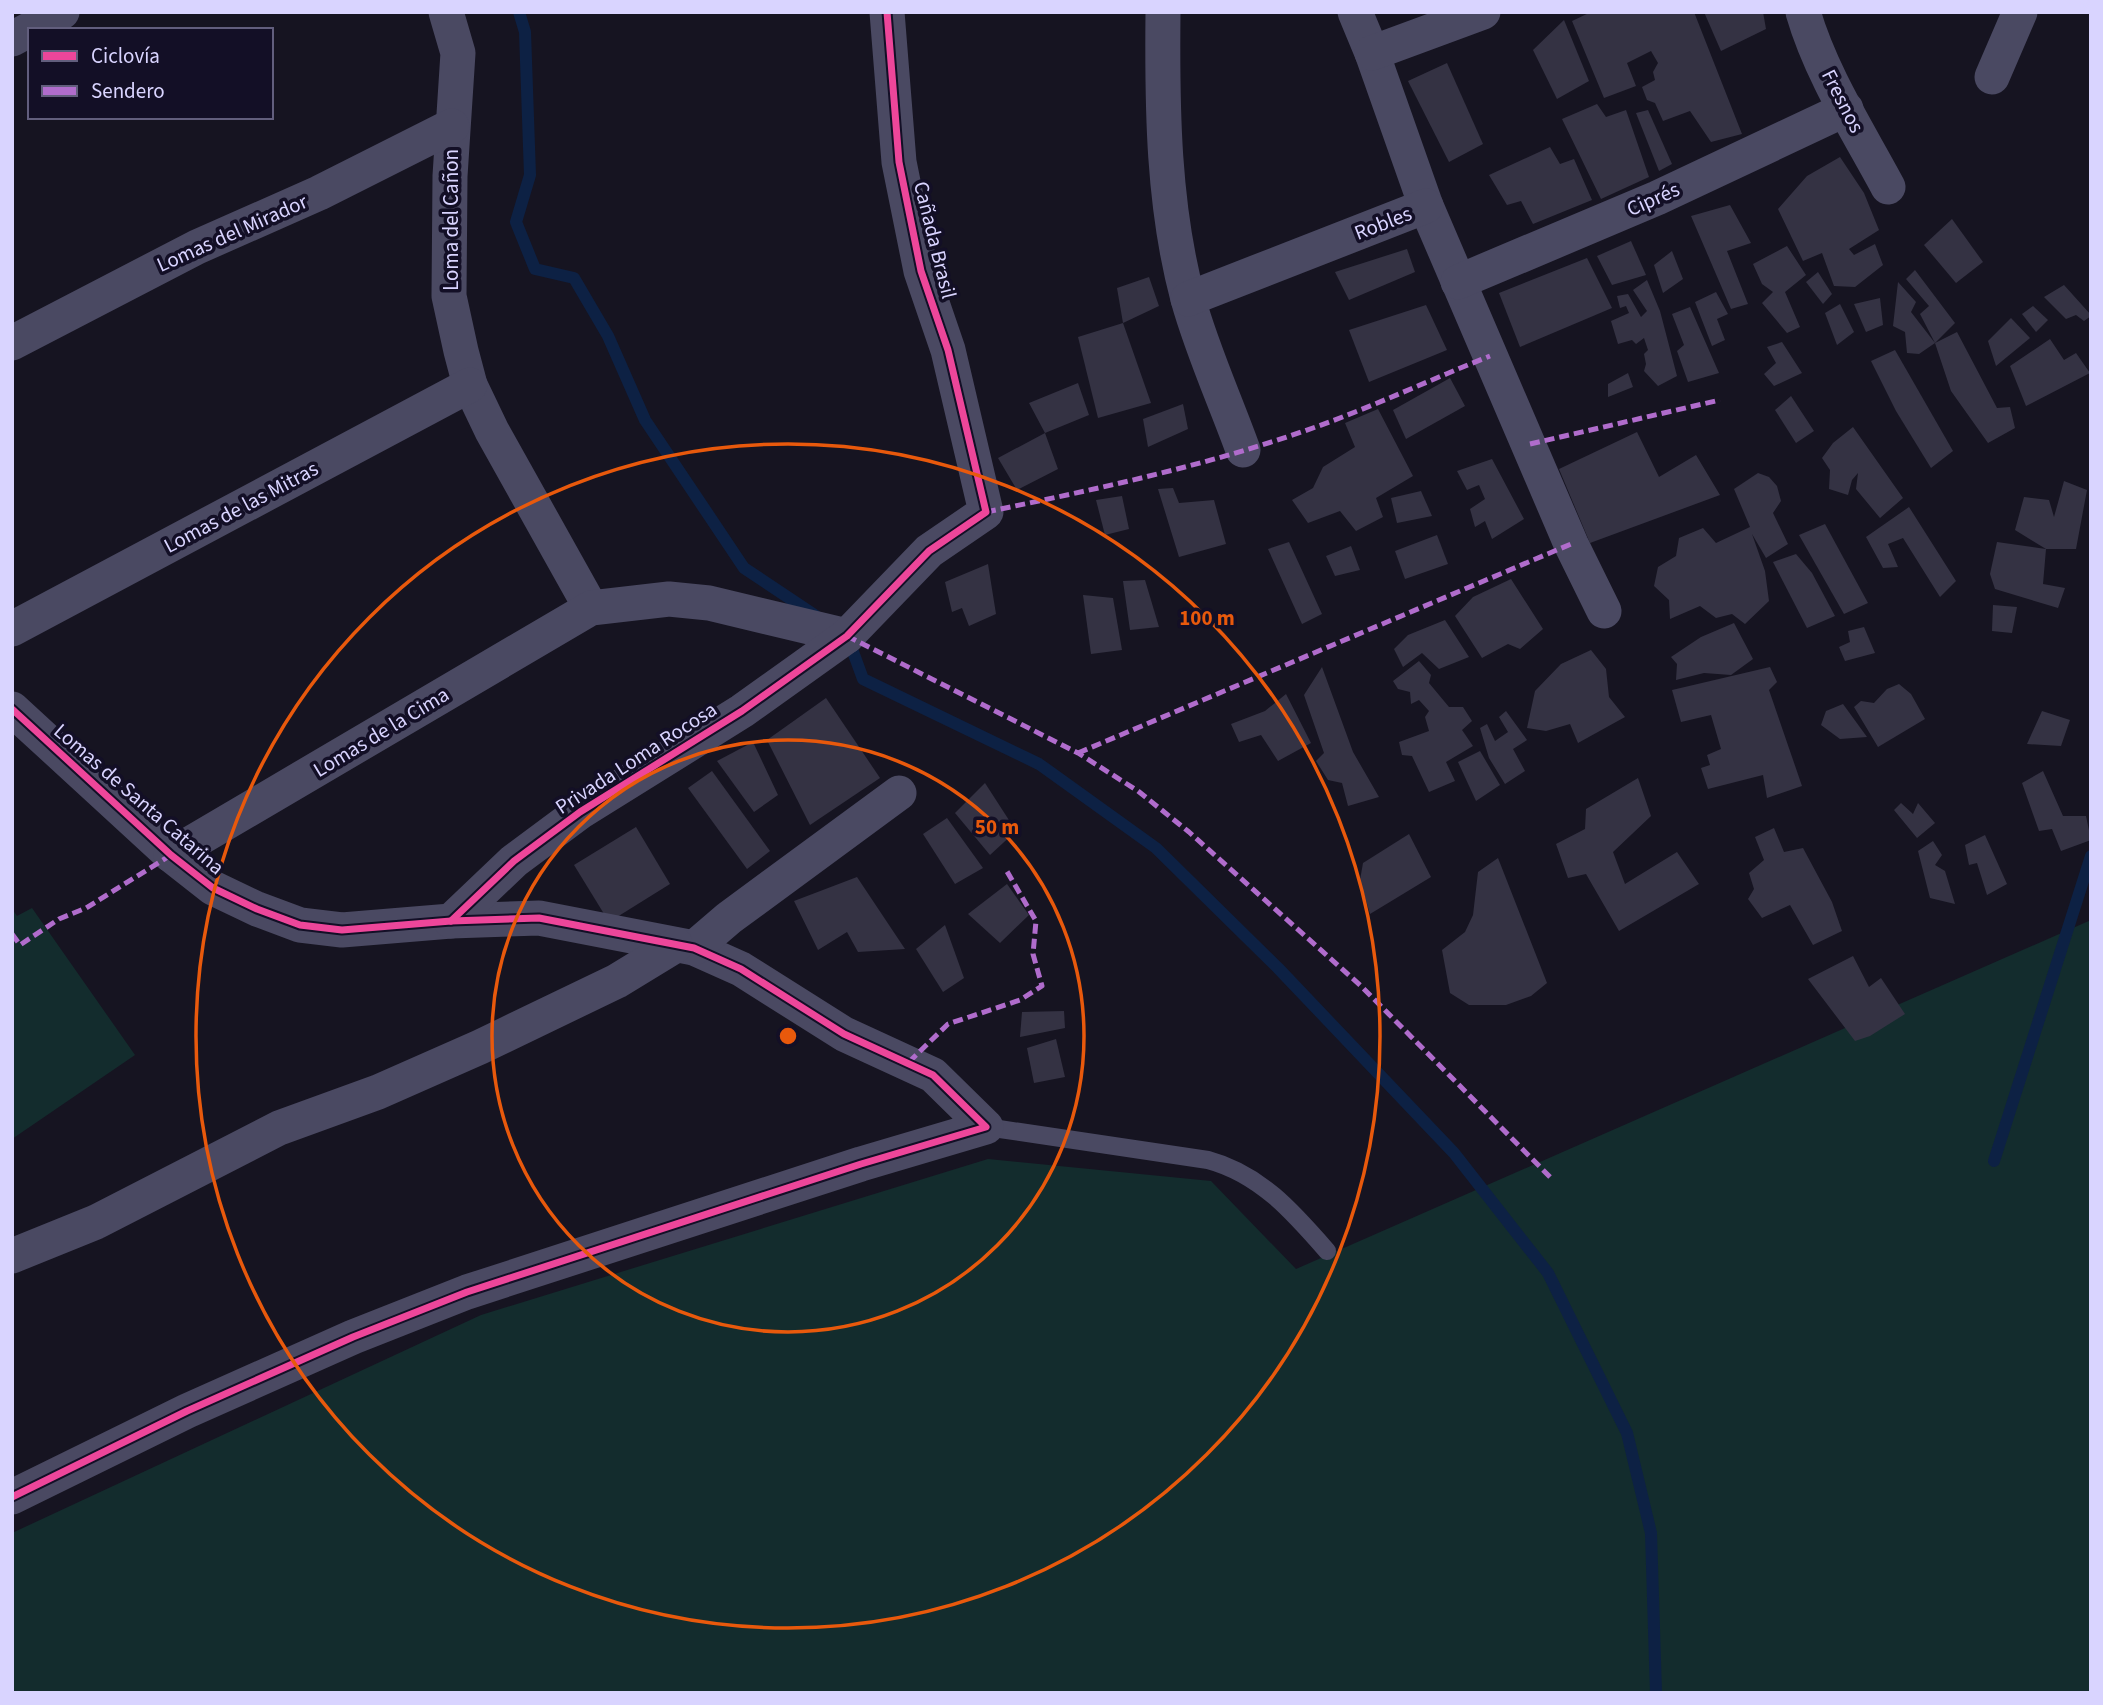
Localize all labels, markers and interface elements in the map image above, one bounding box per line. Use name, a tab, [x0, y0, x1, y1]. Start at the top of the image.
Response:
legend	[28, 28, 273, 119]
text: Ciclovía	[91, 41, 160, 71]
street label: Fresnos	[1814, 64, 1872, 138]
text: Sendero	[91, 76, 165, 106]
street label: Loma del Cañon	[436, 149, 466, 291]
street label: Ciprés	[1622, 174, 1684, 224]
street label: Cañada Brasil	[906, 178, 964, 302]
street label: Lomas del Mirador	[152, 186, 313, 280]
street label: Robles	[1350, 198, 1416, 248]
street label: Lomas de las Mitras	[158, 453, 324, 560]
text: 100 m	[1179, 603, 1235, 633]
street label: Lomas de la Cima	[307, 680, 455, 784]
street label: Privada Loma Rocosa	[549, 694, 723, 822]
street label: Lomas de Santa Catarina	[47, 716, 231, 882]
text: 50 m	[975, 812, 1019, 842]
centre of rings	[776, 1024, 800, 1048]

